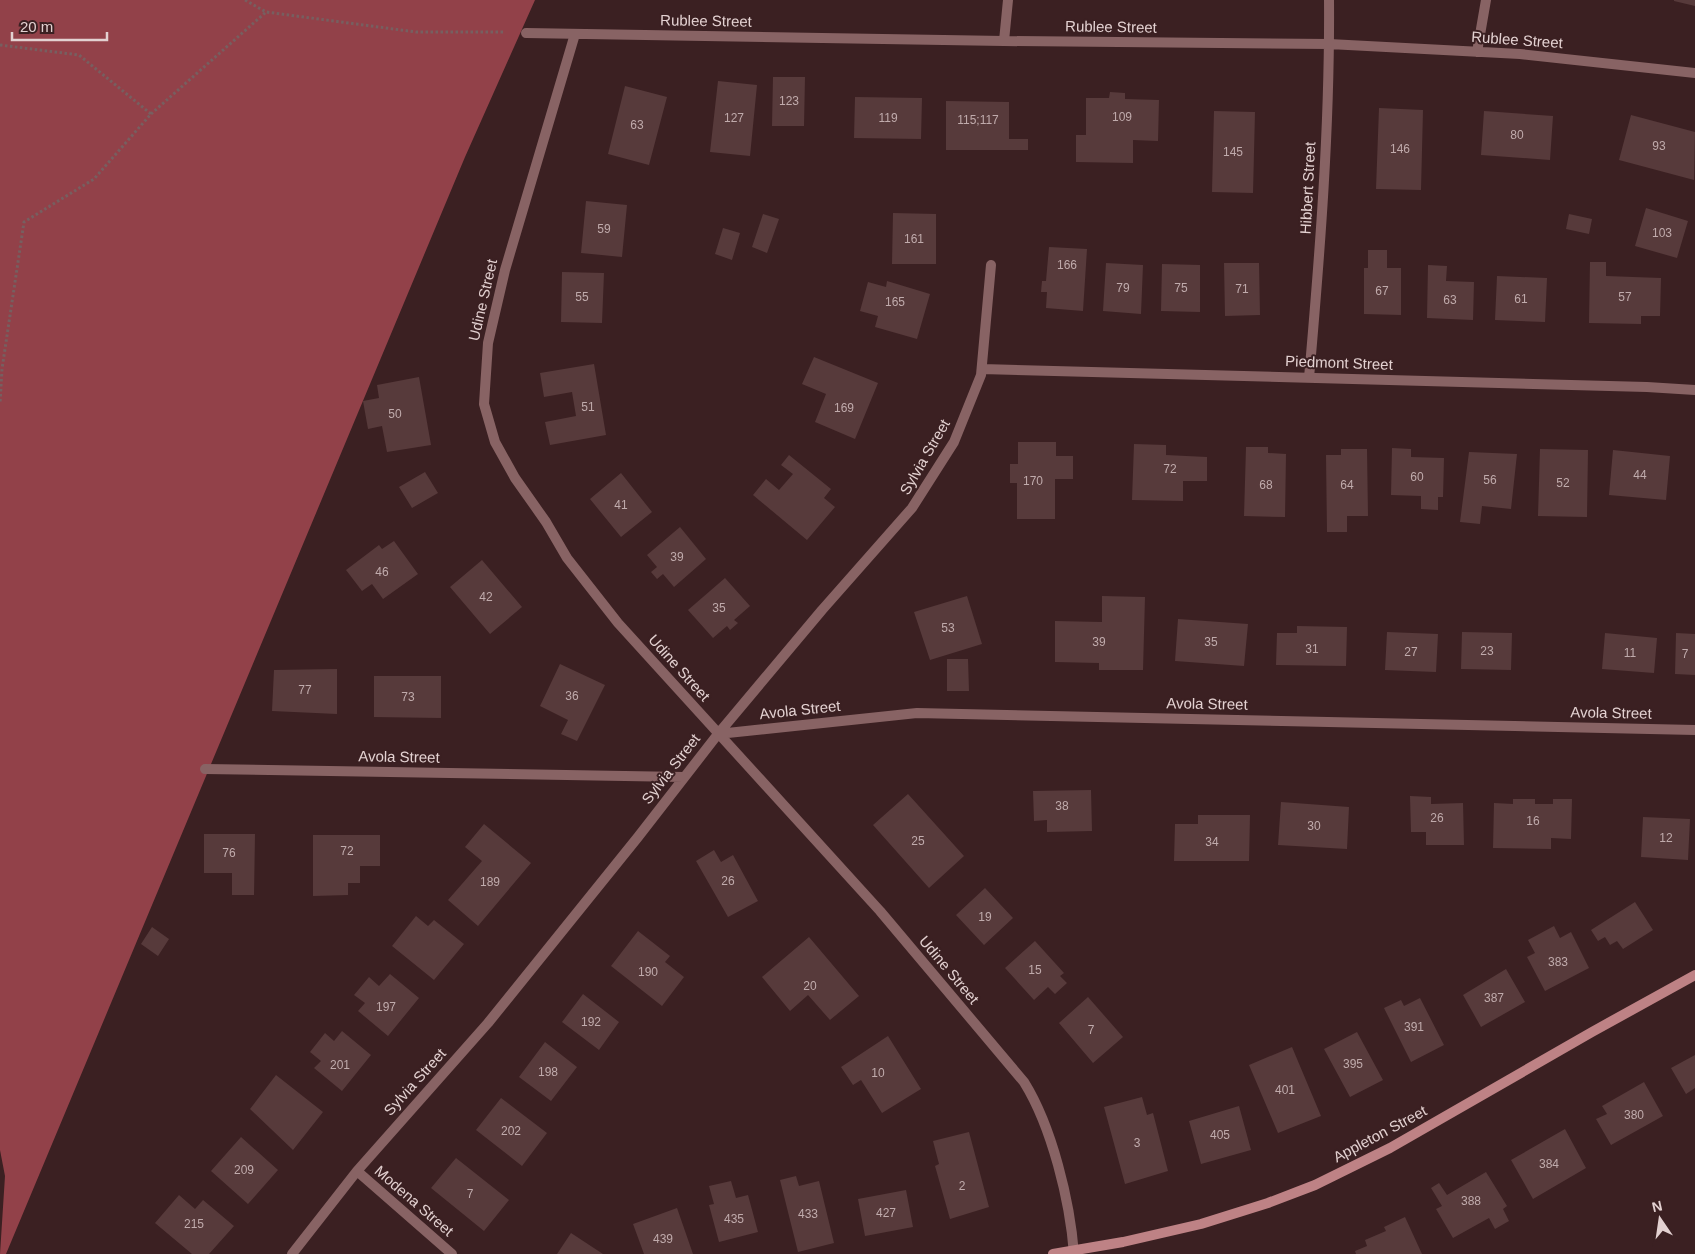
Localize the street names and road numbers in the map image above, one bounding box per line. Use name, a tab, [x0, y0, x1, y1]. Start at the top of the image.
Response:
street label: Rublee Street	[660, 11, 753, 30]
street label: Rublee Street	[1065, 17, 1158, 36]
street label: Rublee Street	[1471, 28, 1564, 51]
street label: Hibbert Street	[1297, 140, 1318, 235]
street label: Udine Street	[465, 257, 500, 342]
street label: Piedmont Street	[1285, 352, 1394, 373]
street label: Sylvia Street	[896, 415, 953, 497]
street label: Udine Street	[645, 631, 714, 705]
street label: Avola Street	[1166, 694, 1249, 713]
street label: Avola Street	[759, 697, 842, 722]
street label: Avola Street	[1570, 703, 1653, 722]
street label: Sylvia Street	[638, 730, 704, 807]
street label: Avola Street	[358, 747, 441, 766]
street label: Udine Street	[916, 932, 983, 1008]
street label: Sylvia Street	[380, 1044, 450, 1119]
street label: Appleton Street	[1330, 1101, 1430, 1165]
street label: Modena Street	[372, 1162, 458, 1240]

